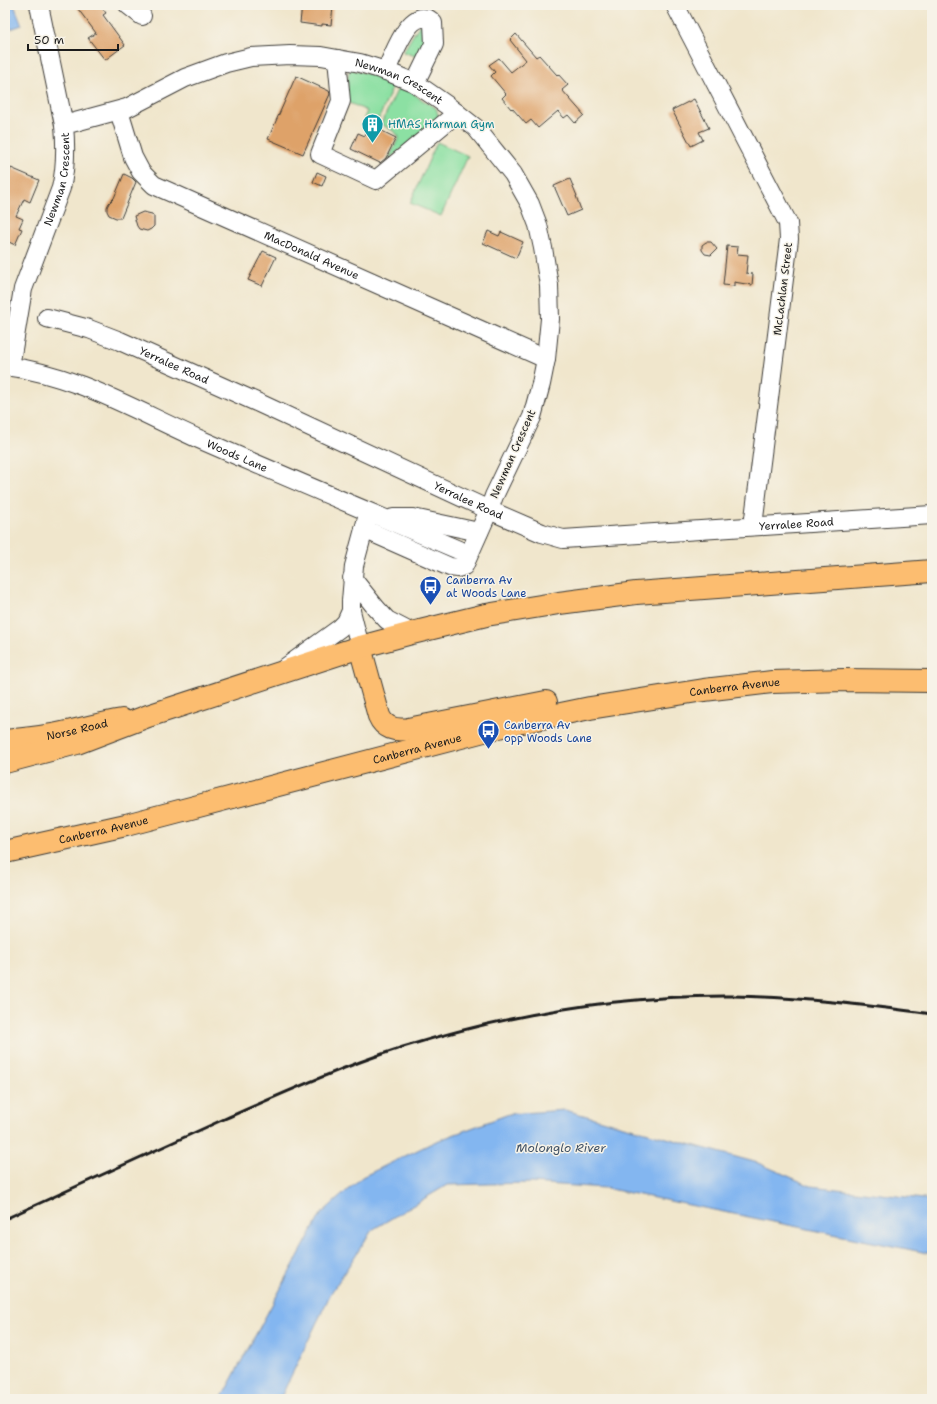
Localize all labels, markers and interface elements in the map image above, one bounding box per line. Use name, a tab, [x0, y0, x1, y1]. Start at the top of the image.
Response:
scale bar	[28, 26, 118, 52]
text: 50 m	[34, 32, 64, 48]
street label: Newman Crescent	[354, 55, 446, 108]
building icon: HMAS Harman Gym	[360, 111, 386, 144]
place label: HMAS Harman Gym	[388, 117, 495, 132]
street label: Newman Crescent	[40, 132, 73, 228]
street label: MacDonald Avenue	[262, 227, 362, 283]
street label: McLachlan Street	[770, 241, 796, 336]
street label: Yerralee Road	[137, 343, 211, 387]
street label: Newman Crescent	[487, 407, 539, 501]
street label: Woods Lane	[204, 436, 270, 475]
street label: Yerralee Road	[432, 478, 506, 523]
street label: Yerralee Road	[759, 514, 834, 534]
bus stop icon: Canberra Av at Woods Lane	[418, 573, 444, 606]
place label: Canberra Av at Woods Lane	[446, 573, 527, 601]
street label: Canberra Avenue	[688, 674, 780, 700]
street label: Norse Road	[45, 715, 109, 743]
bus stop icon: Canberra Av opp Woods Lane	[476, 718, 502, 751]
place label: Canberra Av opp Woods Lane	[504, 718, 592, 746]
street label: Canberra Avenue	[371, 730, 463, 767]
street label: Canberra Avenue	[57, 812, 150, 847]
water label: Molonglo River	[516, 1140, 606, 1156]

